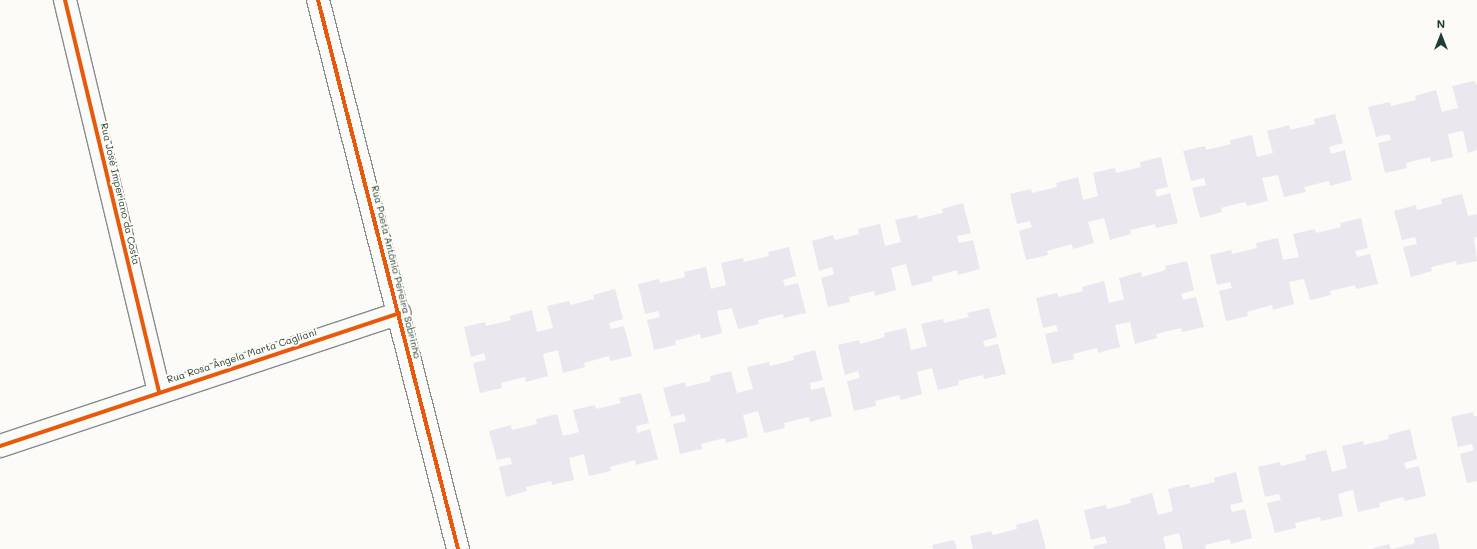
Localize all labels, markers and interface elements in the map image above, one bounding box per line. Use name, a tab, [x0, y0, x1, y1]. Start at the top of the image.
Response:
north arrow	[1421, 16, 1461, 56]
text: N	[1437, 16, 1445, 31]
street label: Rua José Imperiano da Costa	[98, 122, 142, 266]
street label: Rua Poeta Antônio Pereira Sobrinho	[369, 184, 423, 360]
street label: Rua Rosa Ângela Marta Cagliani	[166, 326, 318, 386]

